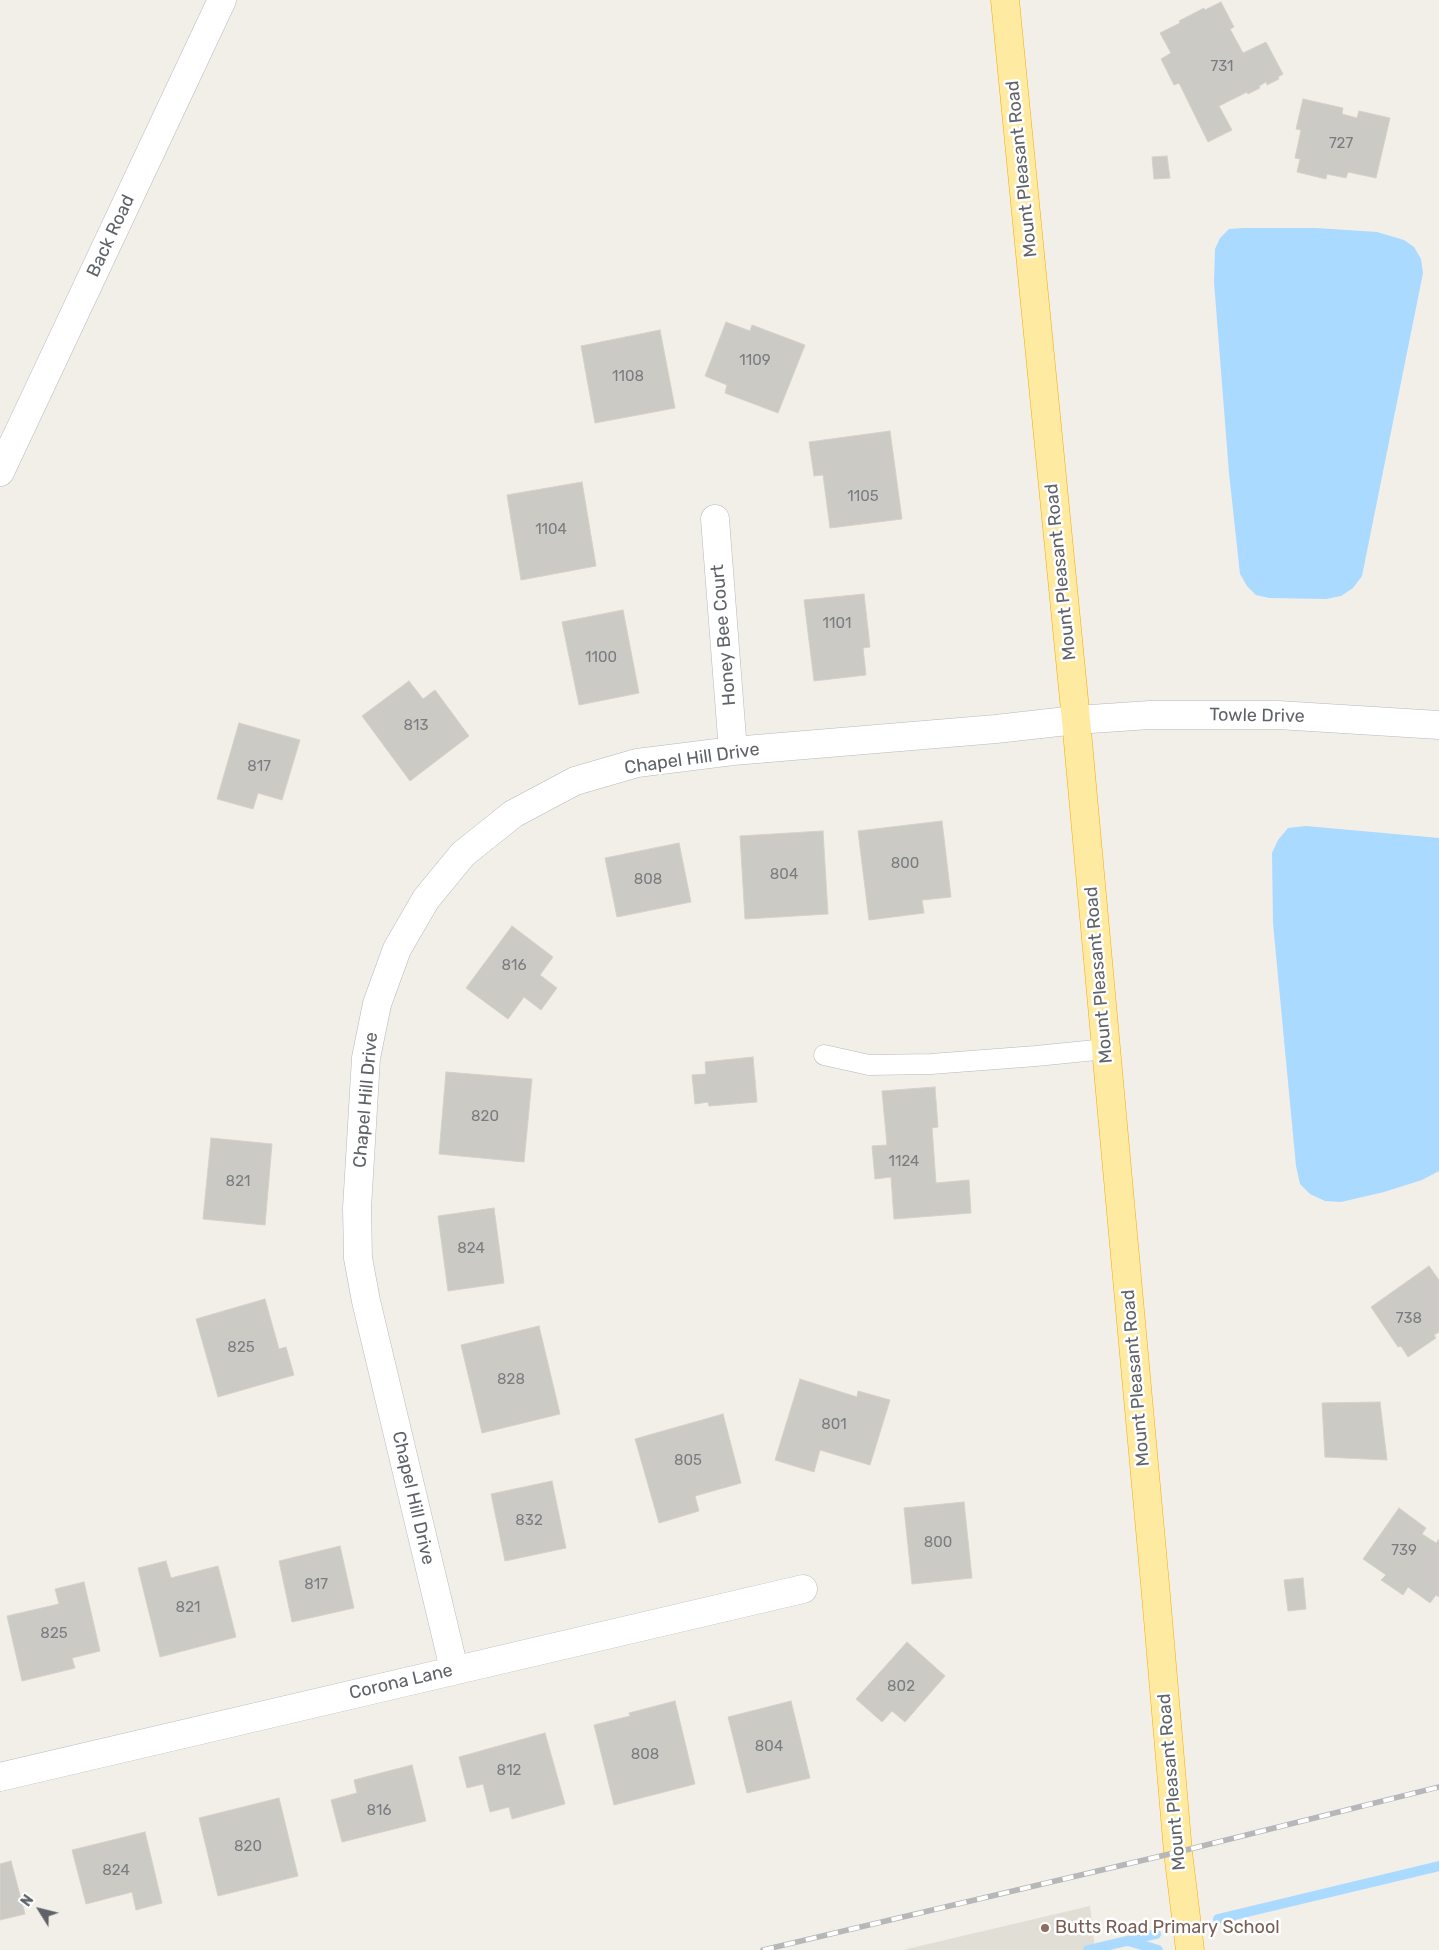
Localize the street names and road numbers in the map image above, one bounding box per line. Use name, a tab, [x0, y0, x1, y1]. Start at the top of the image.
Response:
street label: Mount Pleasant Road	[1002, 80, 1042, 258]
street label: Back Road	[83, 191, 139, 281]
street label: Mount Pleasant Road	[1041, 483, 1081, 661]
street label: Honey Bee Court	[707, 563, 741, 707]
street label: Towle Drive	[1209, 704, 1305, 728]
street label: Chapel Hill Drive	[623, 739, 761, 779]
street label: Mount Pleasant Road	[1081, 886, 1117, 1064]
street label: Chapel Hill Drive	[349, 1031, 383, 1169]
street label: Mount Pleasant Road	[1118, 1289, 1154, 1467]
street label: Chapel Hill Drive	[387, 1429, 439, 1567]
street label: Corona Lane	[347, 1660, 455, 1704]
street label: Mount Pleasant Road	[1154, 1693, 1190, 1871]

